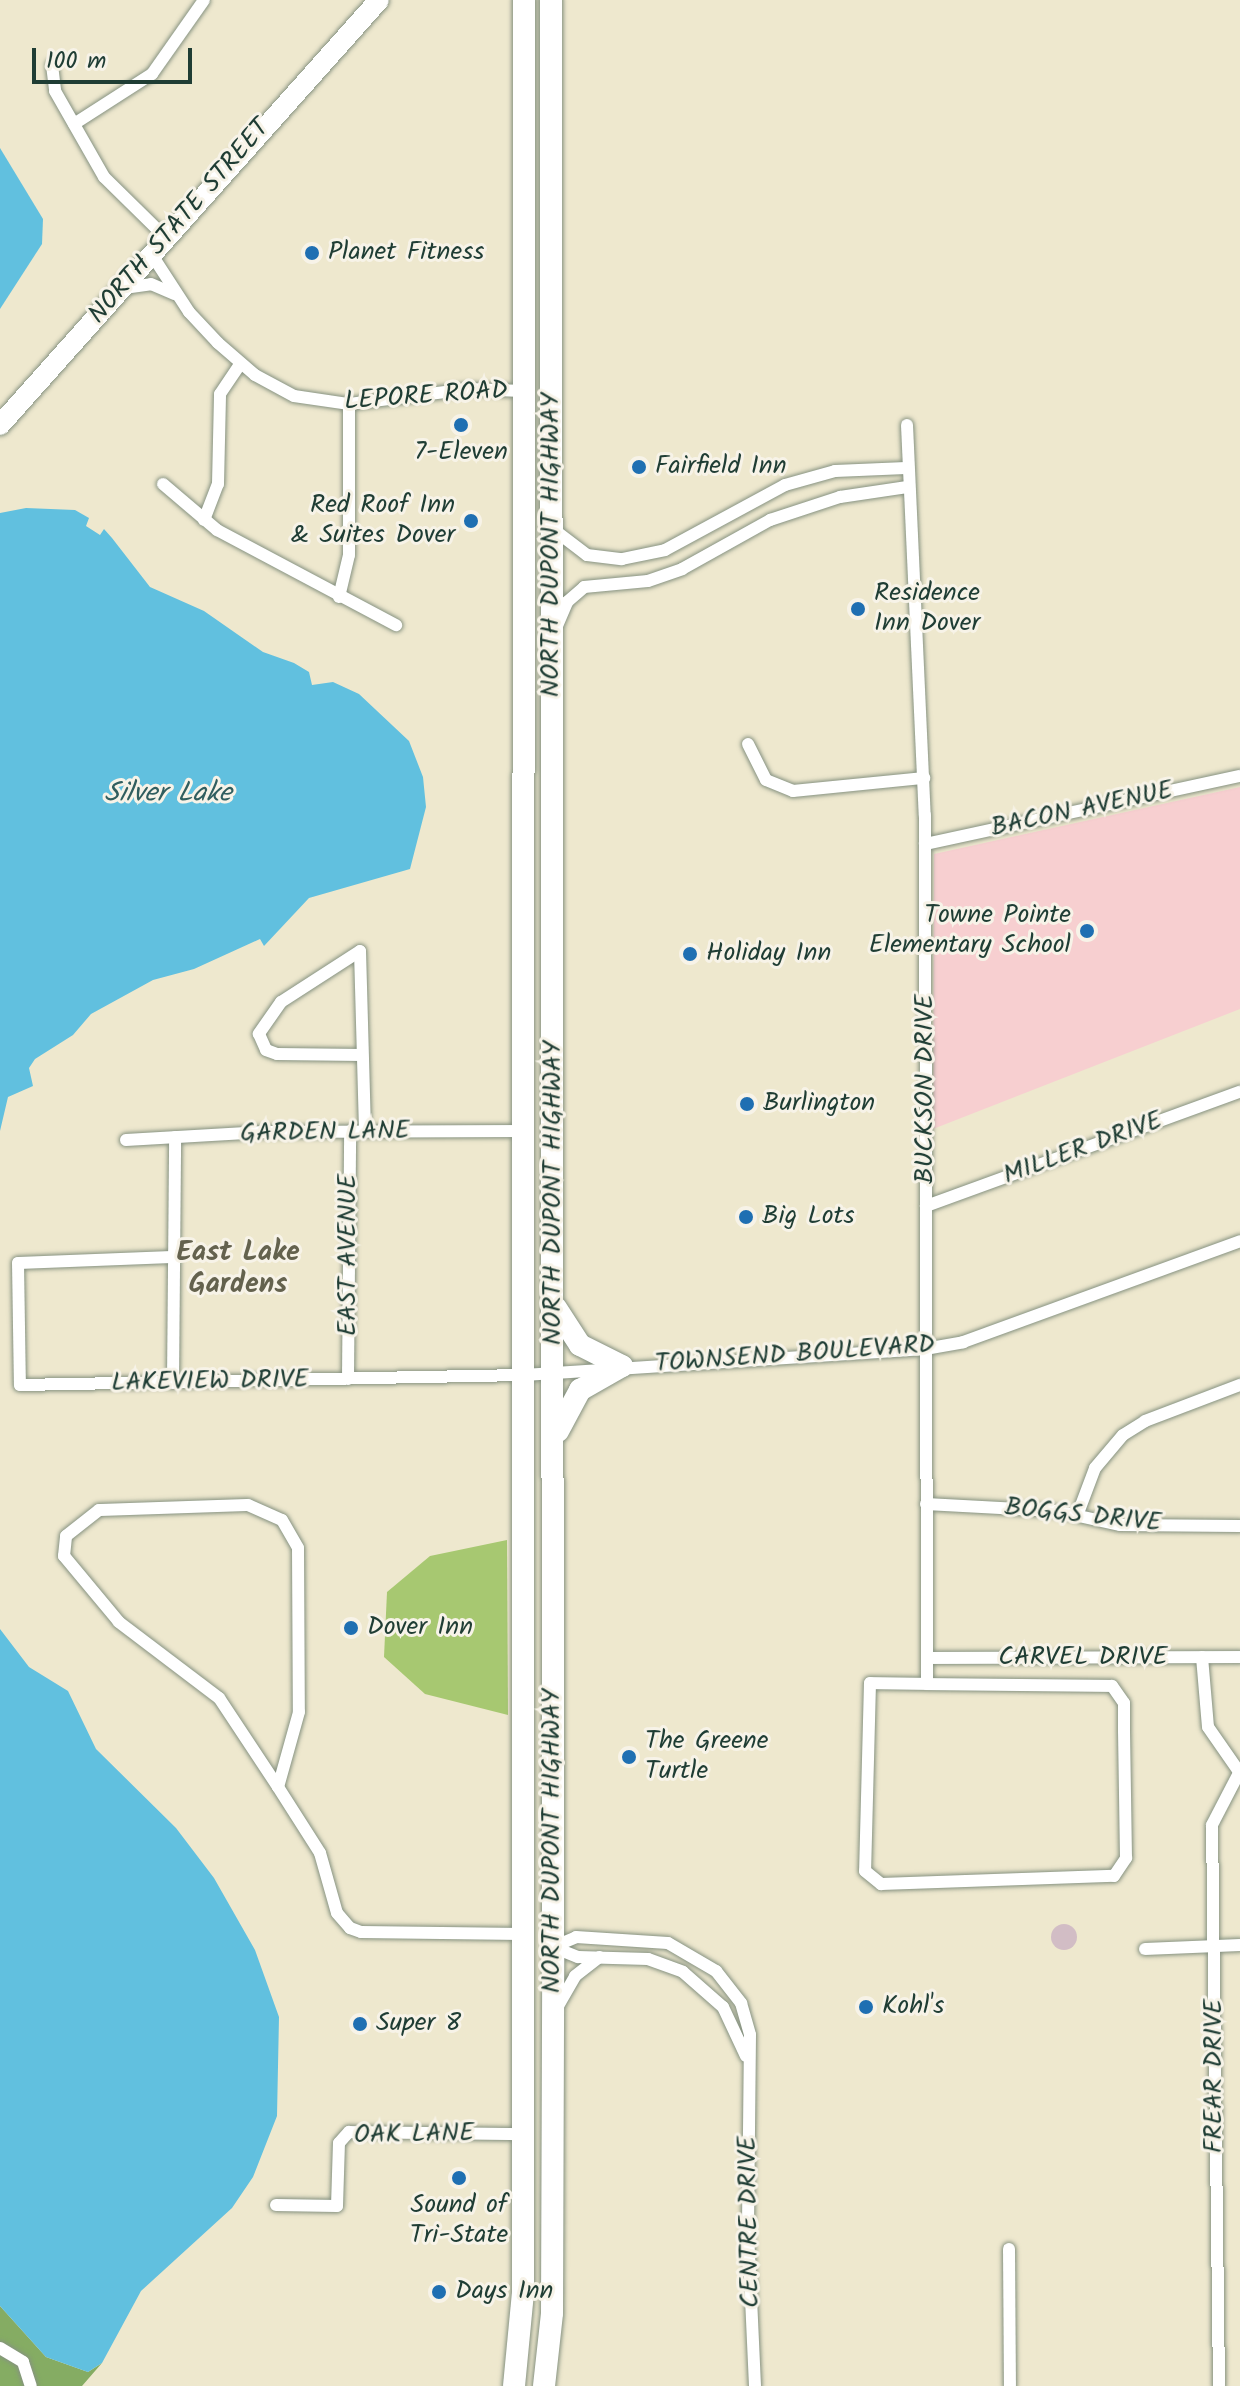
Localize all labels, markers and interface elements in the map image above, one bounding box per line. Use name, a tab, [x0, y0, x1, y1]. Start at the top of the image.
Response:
scale bar	[36, 32, 196, 82]
text: 100 m	[46, 42, 106, 81]
street label: NORTH STATE STREET	[83, 113, 277, 331]
place label: Planet Fitness	[328, 237, 484, 269]
marker: Planet Fitness	[303, 244, 321, 262]
street label: LEPORE ROAD	[343, 376, 509, 418]
street label: NORTH DUPONT HIGHWAY	[536, 393, 568, 697]
marker: 7-Eleven	[452, 416, 470, 434]
place label: 7-Eleven	[414, 437, 508, 469]
place label: Fairfield Inn	[655, 451, 787, 483]
marker: Fairfield Inn	[630, 458, 648, 476]
place label: Red Roof Inn & Suites Dover	[291, 490, 455, 552]
marker: Red Roof Inn & Suites Dover	[462, 512, 480, 530]
place label: Residence Inn Dover	[874, 578, 980, 640]
marker: Residence Inn Dover	[849, 600, 867, 618]
street label: BACON AVENUE	[988, 775, 1176, 845]
water label: Silver Lake	[104, 777, 232, 811]
place label: Towne Pointe Elementary School	[869, 900, 1071, 962]
marker: Towne Pointe Elementary School	[1078, 922, 1096, 940]
place label: Holiday Inn	[706, 938, 831, 970]
marker: Holiday Inn	[681, 945, 699, 963]
street label: BUCKSON DRIVE	[910, 994, 942, 1184]
street label: NORTH DUPONT HIGHWAY	[538, 1041, 570, 1345]
place label: Burlington	[763, 1088, 875, 1120]
marker: Burlington	[738, 1095, 756, 1113]
street label: MILLER DRIVE	[999, 1106, 1167, 1192]
street label: GARDEN LANE	[240, 1116, 410, 1150]
street label: EAST AVENUE	[333, 1174, 365, 1336]
place label: Big Lots	[762, 1201, 855, 1233]
marker: Big Lots	[737, 1208, 755, 1226]
district label: East Lake Gardens	[176, 1236, 300, 1302]
street label: TOWNSEND BOULEVARD	[654, 1330, 936, 1380]
street label: LAKEVIEW DRIVE	[111, 1365, 309, 1399]
street label: BOGGS DRIVE	[1003, 1492, 1163, 1540]
place label: Dover Inn	[367, 1612, 473, 1644]
marker: Dover Inn	[342, 1619, 360, 1637]
street label: CARVEL DRIVE	[998, 1642, 1168, 1674]
street label: NORTH DUPONT HIGHWAY	[537, 1689, 569, 1993]
place label: The Greene Turtle	[645, 1726, 768, 1788]
marker: The Greene Turtle	[620, 1748, 638, 1766]
place label: Kohl's	[882, 1991, 944, 2023]
marker: Kohl's	[857, 1998, 875, 2016]
street label: FREAR DRIVE	[1199, 1999, 1231, 2153]
place label: Super 8	[376, 2008, 461, 2040]
marker: Super 8	[351, 2015, 369, 2033]
street label: OAK LANE	[354, 2118, 474, 2152]
street label: CENTRE DRIVE	[733, 2136, 767, 2308]
marker: Sound of Tri-State	[450, 2169, 468, 2187]
place label: Sound of Tri-State	[410, 2190, 508, 2252]
place label: Days Inn	[455, 2276, 553, 2308]
marker: Days Inn	[430, 2283, 448, 2301]

